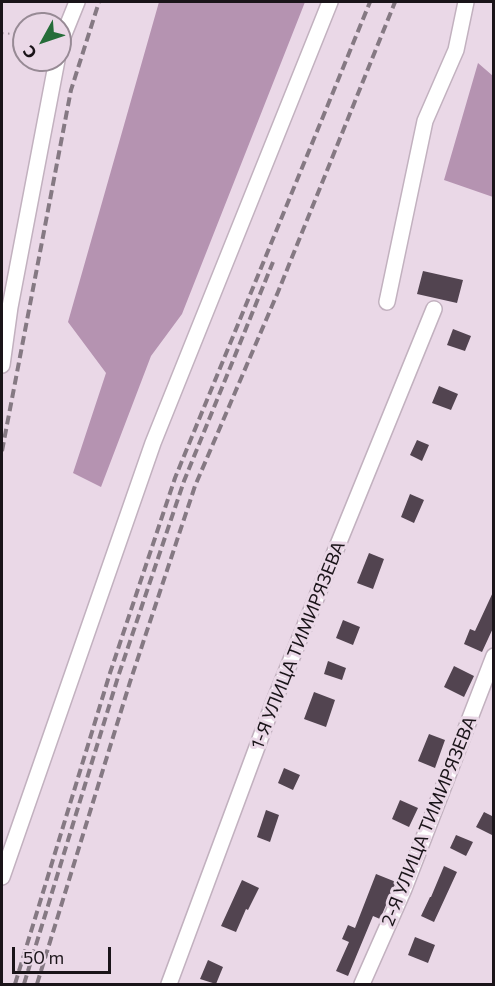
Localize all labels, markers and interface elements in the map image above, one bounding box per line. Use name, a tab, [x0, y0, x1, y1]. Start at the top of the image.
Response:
north arrow	[12, 12, 72, 72]
text: С	[19, 42, 40, 63]
street label: 1-Я УЛИЦА ТИМИРЯЗЕВА	[246, 538, 350, 752]
street label: 2-Я УЛИЦА ТИМИРЯЗЕВА	[377, 713, 481, 929]
scale bar	[15, 935, 114, 973]
text: 50 m	[23, 946, 64, 968]

